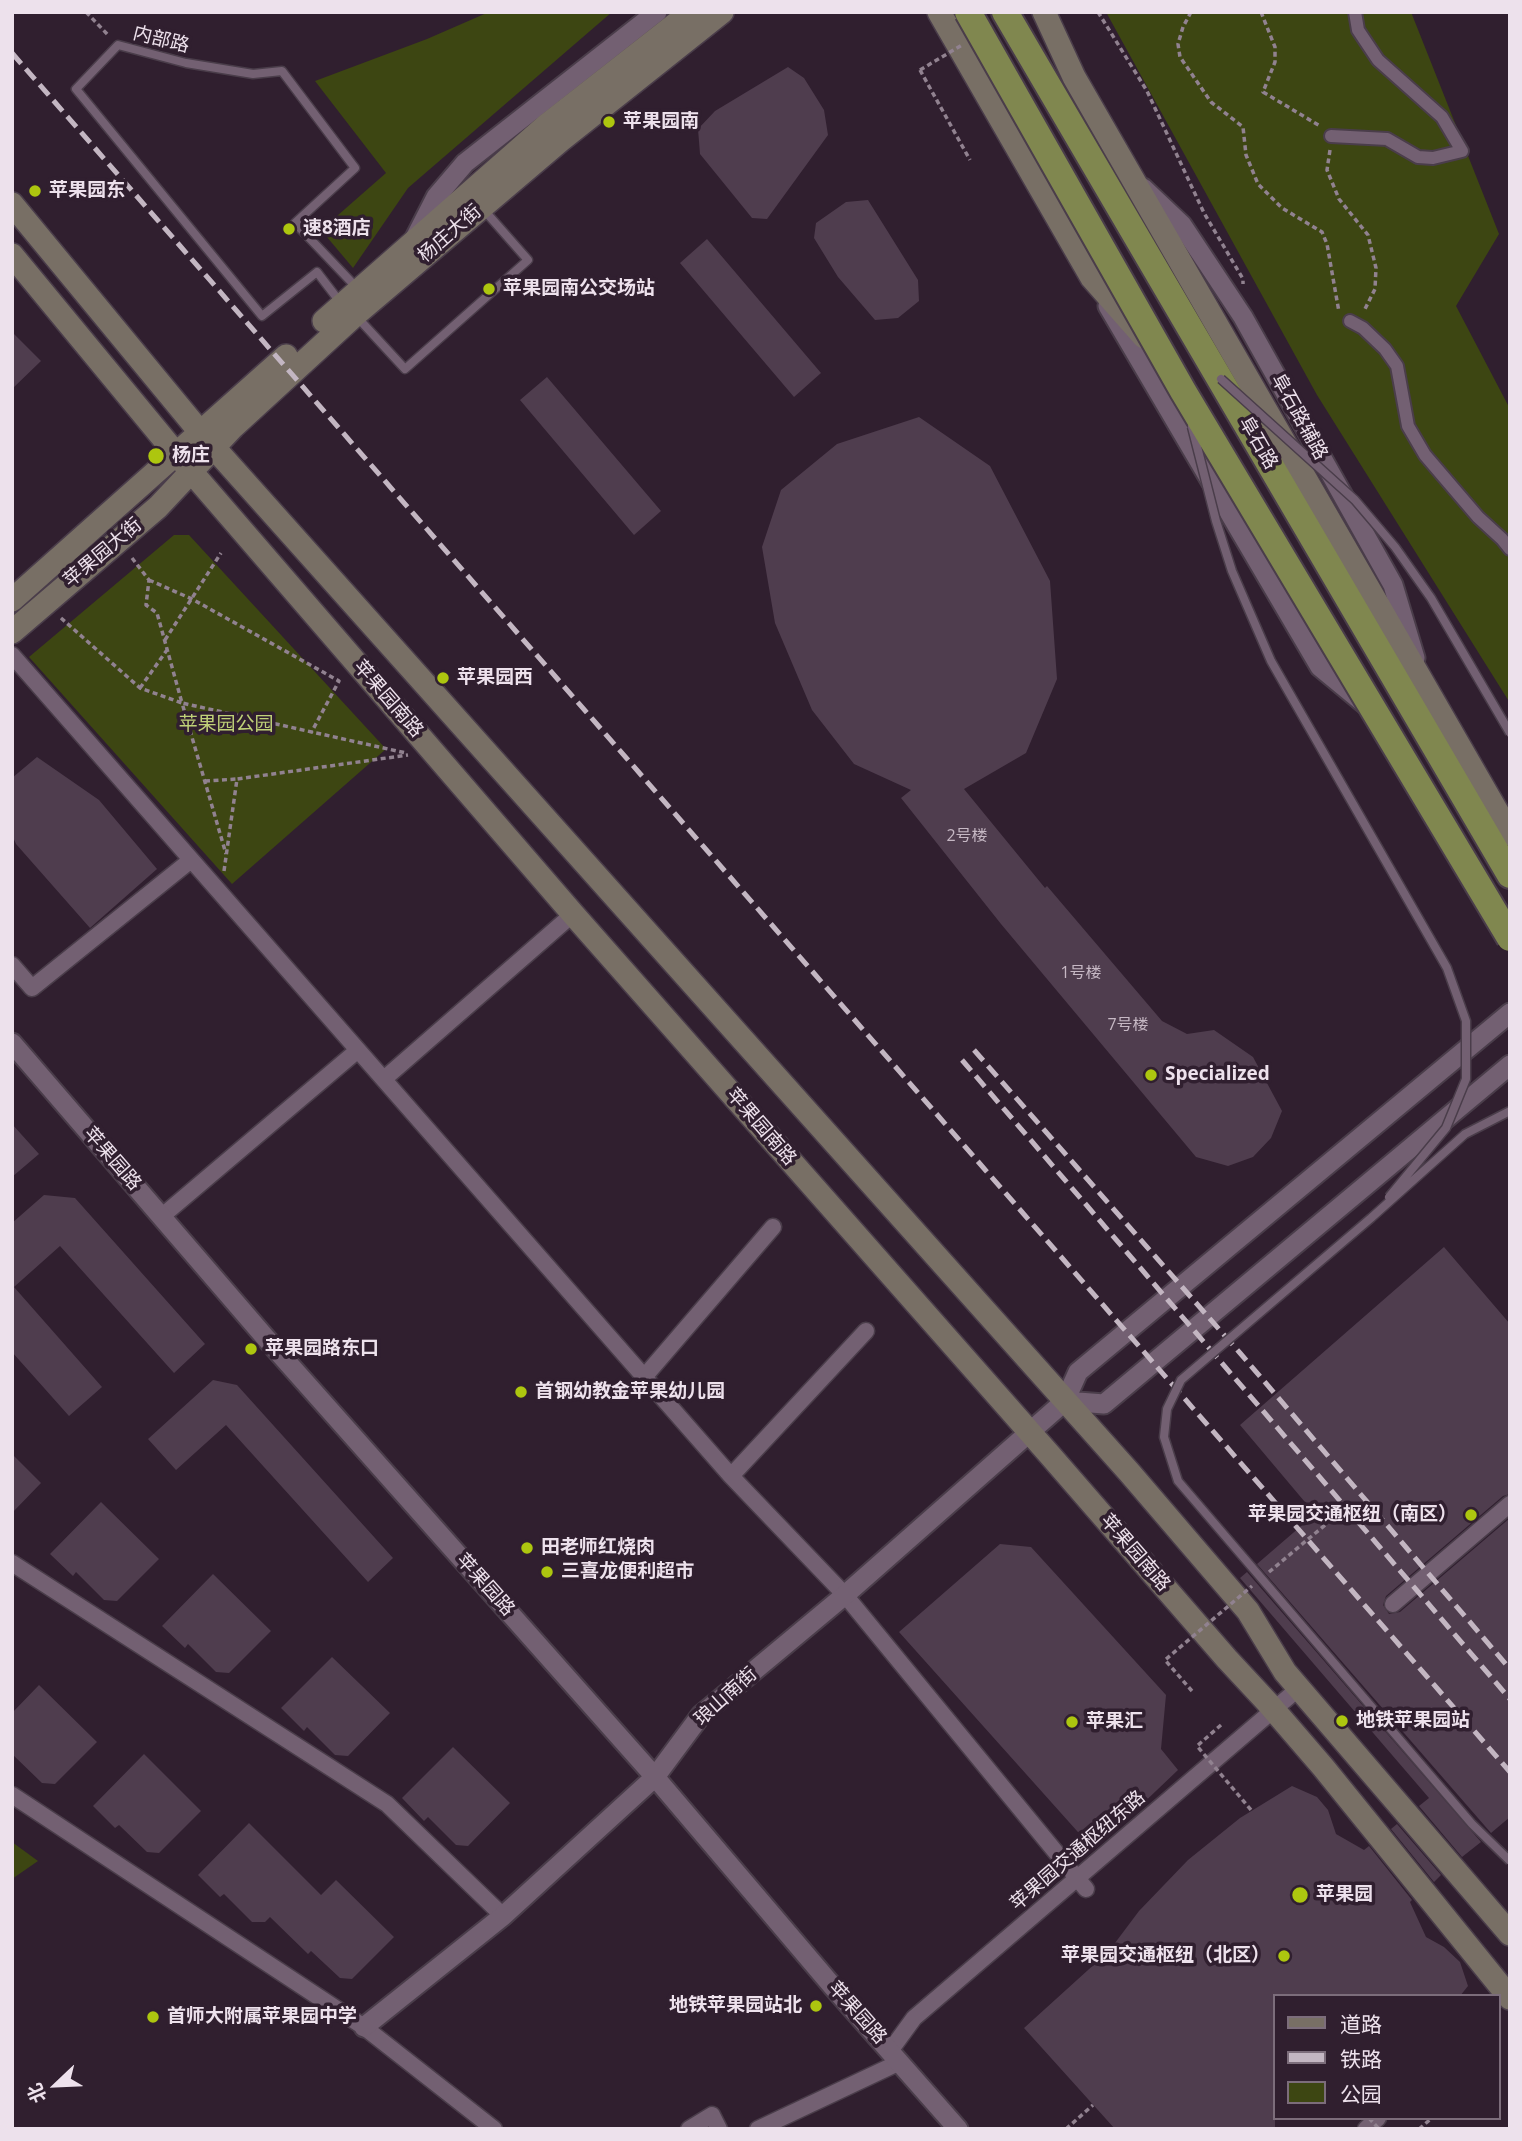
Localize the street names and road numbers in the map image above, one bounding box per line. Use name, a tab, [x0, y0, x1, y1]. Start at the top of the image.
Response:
street label: 内部路	[131, 22, 191, 58]
street label: 杨庄大街	[414, 200, 486, 268]
street label: 阜石路辅路	[1266, 370, 1332, 464]
street label: 阜石路	[1234, 413, 1282, 473]
street label: 苹果园大街	[59, 514, 147, 592]
street label: 苹果园南路	[348, 656, 428, 742]
street label: 苹果园南路	[721, 1084, 801, 1170]
street label: 苹果园路	[78, 1123, 146, 1195]
street label: 苹果园南路	[1095, 1510, 1175, 1596]
street label: 苹果园路	[451, 1549, 519, 1621]
street label: 琅山南街	[690, 1663, 762, 1731]
street label: 苹果园交通枢纽东路	[1006, 1786, 1150, 1916]
street label: 苹果园路	[823, 1977, 891, 2049]

